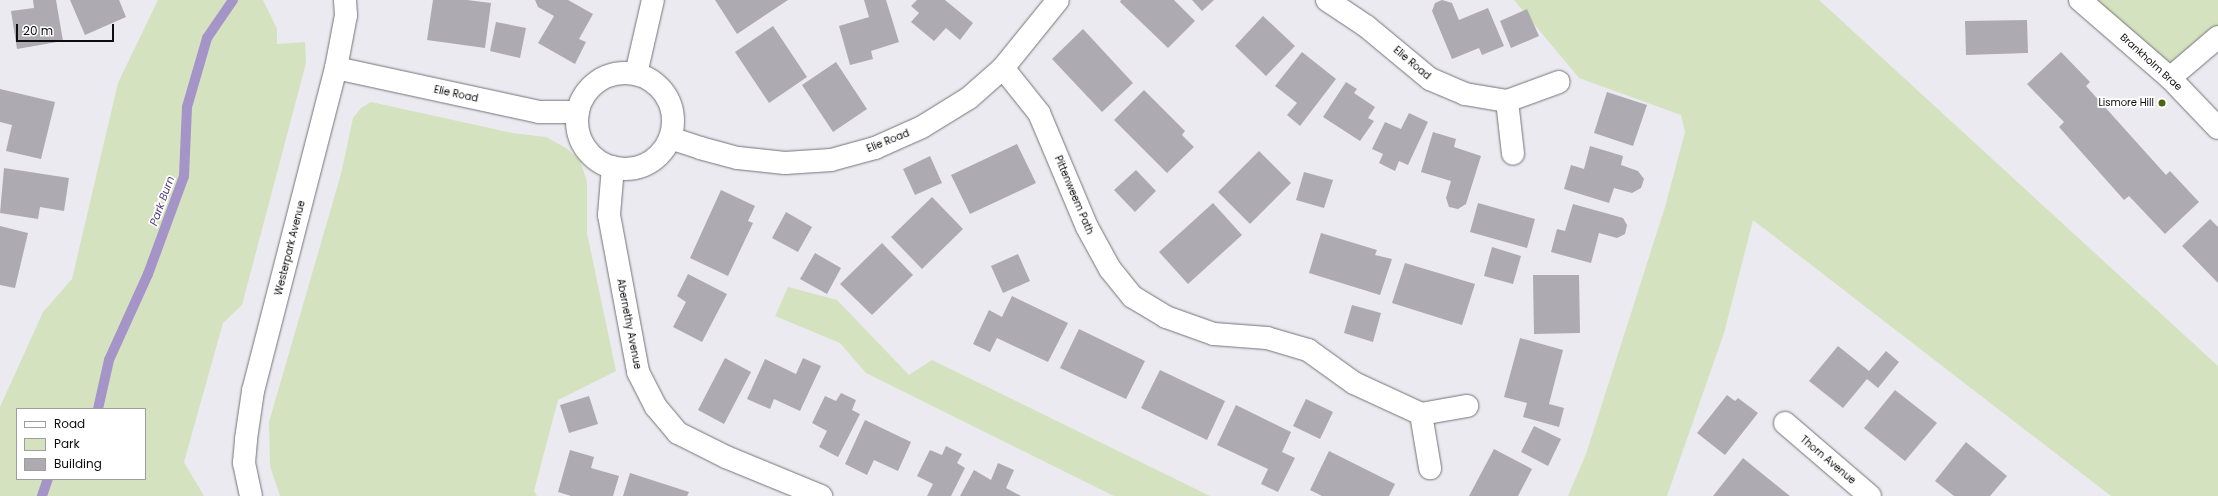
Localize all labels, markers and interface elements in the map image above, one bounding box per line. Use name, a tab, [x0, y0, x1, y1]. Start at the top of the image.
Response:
scale bar	[18, 16, 116, 42]
text: 20 m	[23, 22, 53, 39]
street label: Brankholm Brae	[2118, 31, 2184, 93]
street label: Elie Road	[1391, 44, 1433, 82]
street label: Elie Road	[433, 83, 479, 105]
place label: Lismore Hill	[2098, 97, 2154, 109]
marker: Lismore Hill	[2157, 98, 2167, 108]
street label: Elie Road	[865, 127, 911, 155]
street label: Pittenweem Path	[1052, 154, 1096, 236]
water label: Park Burn	[147, 174, 177, 228]
street label: Westerpark Avenue	[272, 199, 308, 297]
street label: Abernethy Avenue	[614, 278, 644, 370]
legend	[16, 408, 146, 480]
text: Road	[54, 415, 85, 432]
street label: Thorn Avenue	[1798, 433, 1858, 487]
text: Park	[54, 435, 80, 452]
text: Building	[54, 455, 102, 472]

